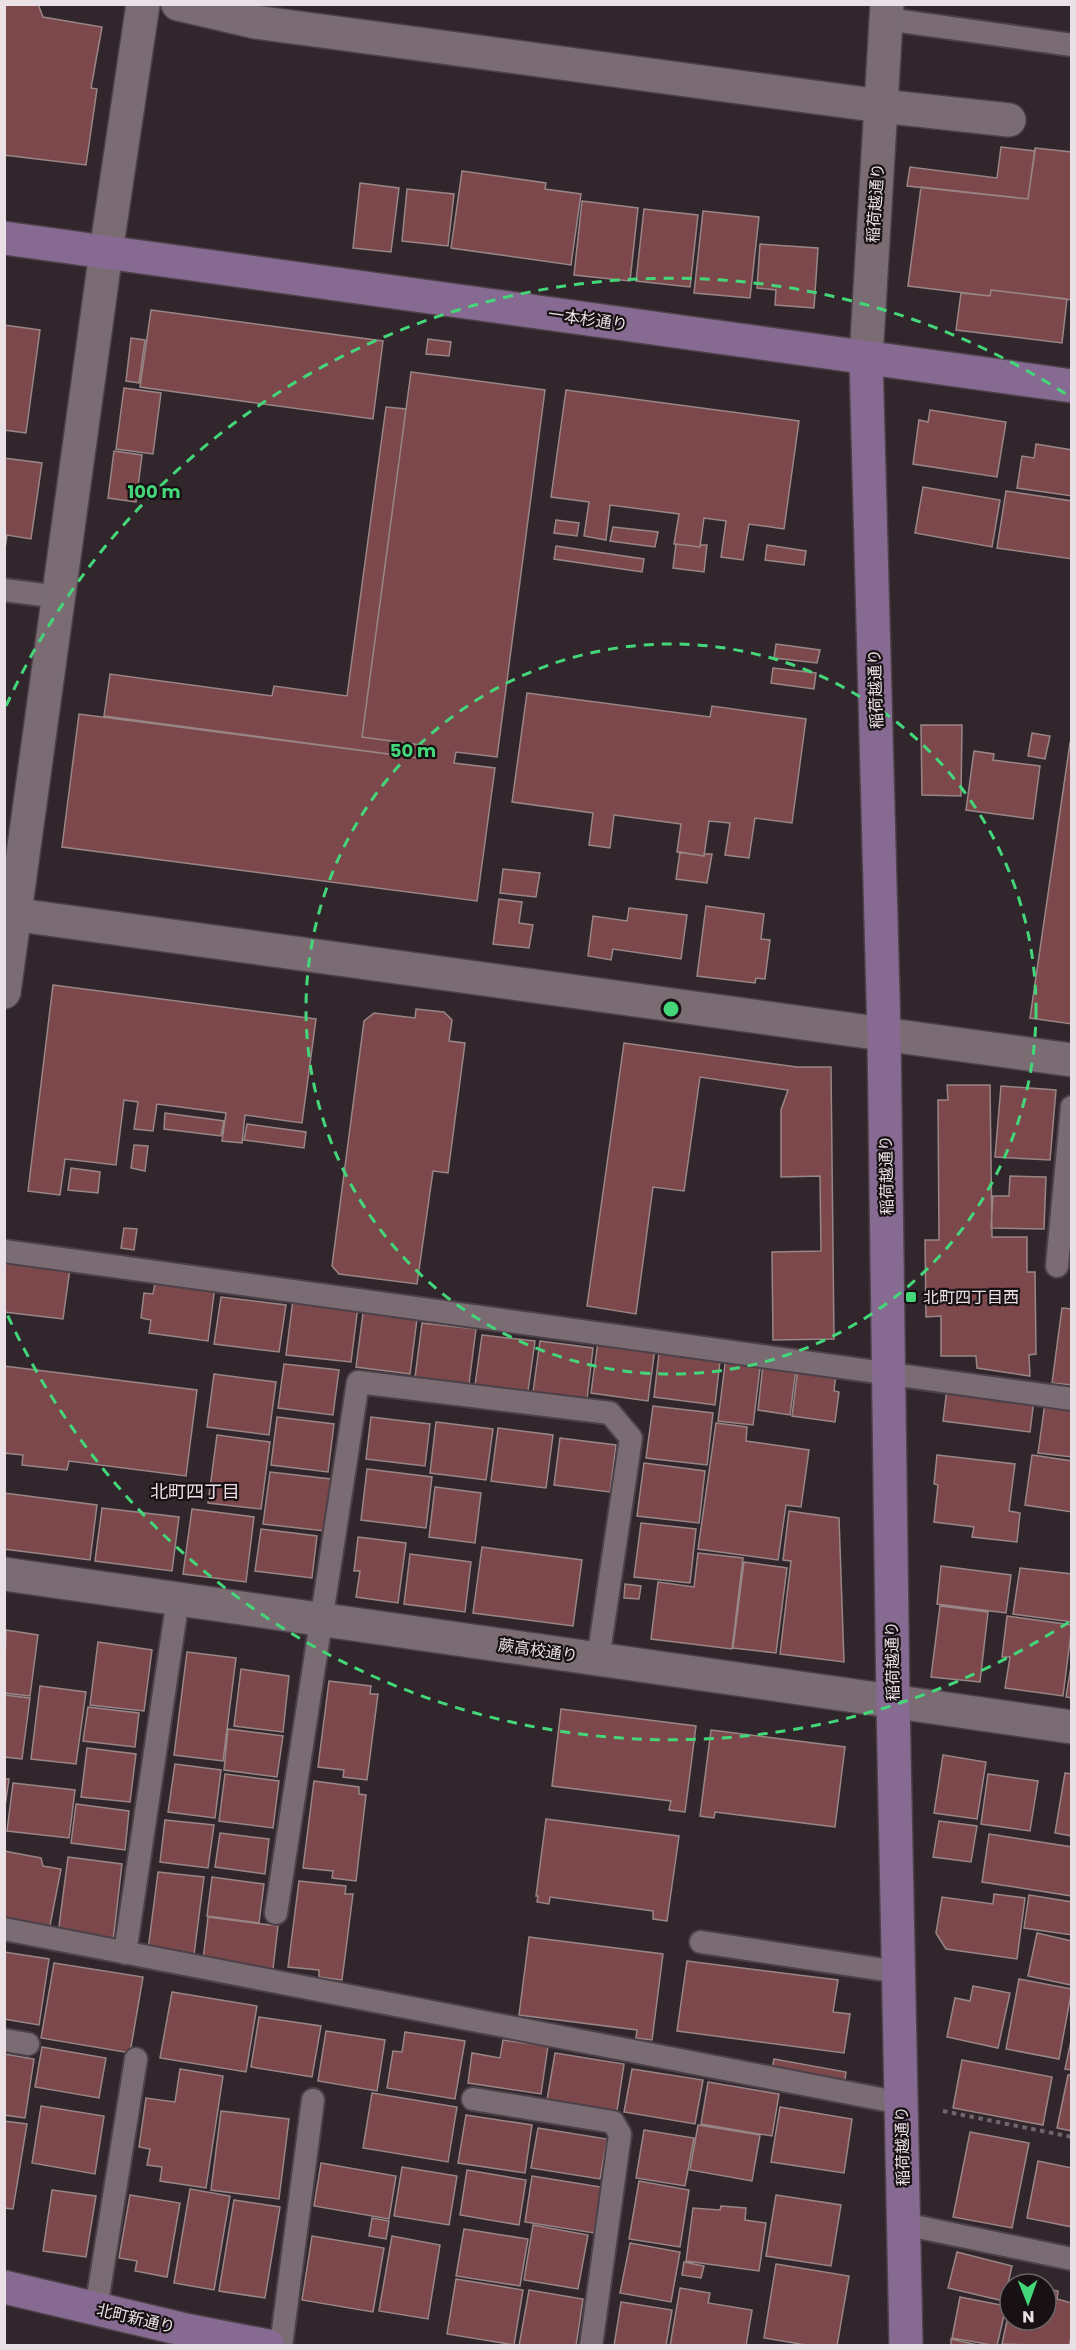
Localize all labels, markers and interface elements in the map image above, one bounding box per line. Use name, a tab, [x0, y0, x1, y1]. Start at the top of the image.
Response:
street label: 稲荷越通り	[861, 162, 890, 244]
street label: 一本杉通り	[547, 303, 629, 336]
text: 100 m	[127, 479, 181, 504]
street label: 稲荷越通り	[863, 649, 888, 729]
text: 50 m	[390, 738, 436, 763]
centre of rings	[661, 999, 681, 1019]
street label: 稲荷越通り	[874, 1135, 899, 1215]
place label: 北町四丁目西	[923, 1286, 1019, 1309]
marker: 北町四丁目西	[904, 1290, 918, 1304]
district label: 北町四丁目	[150, 1479, 240, 1504]
street label: 稲荷越通り	[880, 1621, 905, 1701]
street label: 蕨高校通り	[497, 1634, 579, 1667]
street label: 稲荷越通り	[890, 2106, 915, 2186]
north arrow	[998, 2272, 1058, 2332]
street label: 北町新通り	[94, 2298, 177, 2339]
text: N	[1022, 2305, 1034, 2328]

